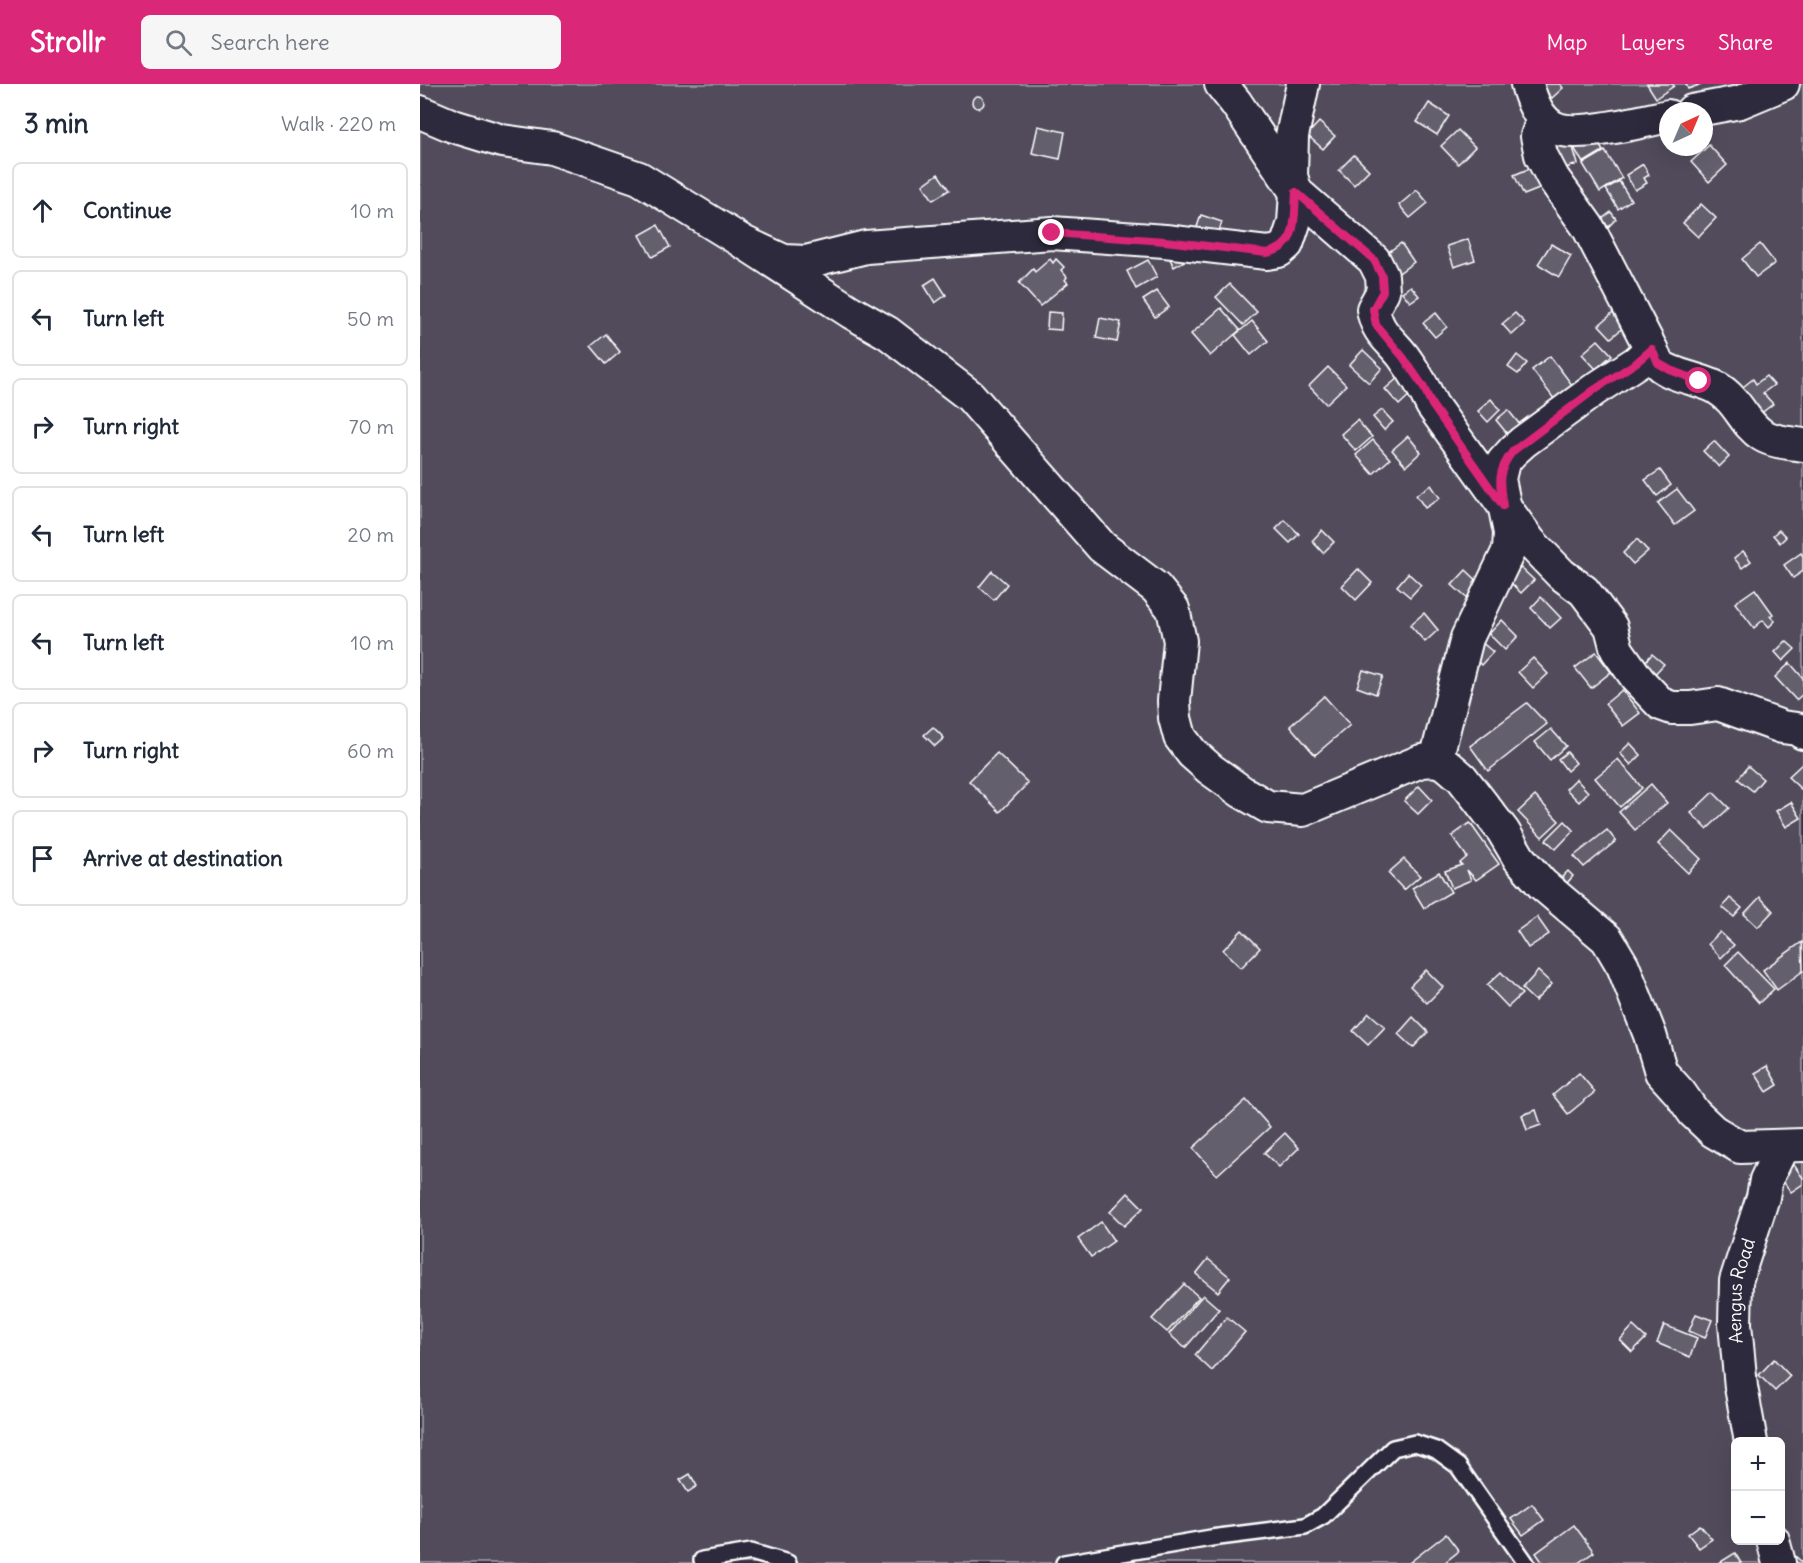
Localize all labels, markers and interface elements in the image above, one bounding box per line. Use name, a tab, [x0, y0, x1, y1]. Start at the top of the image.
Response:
search box	[141, 15, 561, 69]
text: Strollr	[30, 24, 105, 60]
icon: search	[162, 26, 195, 59]
text: Search here	[210, 28, 330, 56]
text: Map	[1547, 29, 1587, 56]
text: Layers	[1620, 29, 1685, 56]
text: Share	[1718, 29, 1773, 56]
north arrow	[1659, 102, 1713, 156]
text: 3 min	[24, 107, 89, 140]
text: Walk · 220 m	[281, 111, 396, 136]
icon: ahead	[26, 194, 59, 227]
text: Continue	[83, 196, 172, 224]
text: 10 m	[351, 198, 394, 223]
route end	[1038, 219, 1064, 245]
icon: left	[26, 302, 59, 335]
text: Turn left	[83, 304, 164, 332]
text: 50 m	[347, 306, 394, 331]
route start	[1685, 367, 1711, 393]
icon: right	[26, 410, 59, 443]
text: Turn right	[83, 412, 179, 440]
text: 70 m	[349, 414, 394, 439]
icon: left	[26, 518, 59, 551]
text: Turn left	[83, 520, 164, 548]
text: 20 m	[348, 522, 394, 547]
icon: left	[26, 626, 59, 659]
text: Turn left	[83, 628, 164, 656]
text: 10 m	[351, 630, 394, 655]
icon: right	[26, 734, 59, 767]
text: Turn right	[83, 736, 179, 764]
text: 60 m	[347, 738, 394, 763]
icon: arrive	[26, 842, 59, 875]
text: Arrive at destination	[83, 844, 283, 872]
street label: Aengus Road	[1723, 1235, 1760, 1345]
map controls	[1731, 1437, 1785, 1545]
button: +	[1731, 1437, 1785, 1491]
button: −	[1731, 1491, 1785, 1545]

